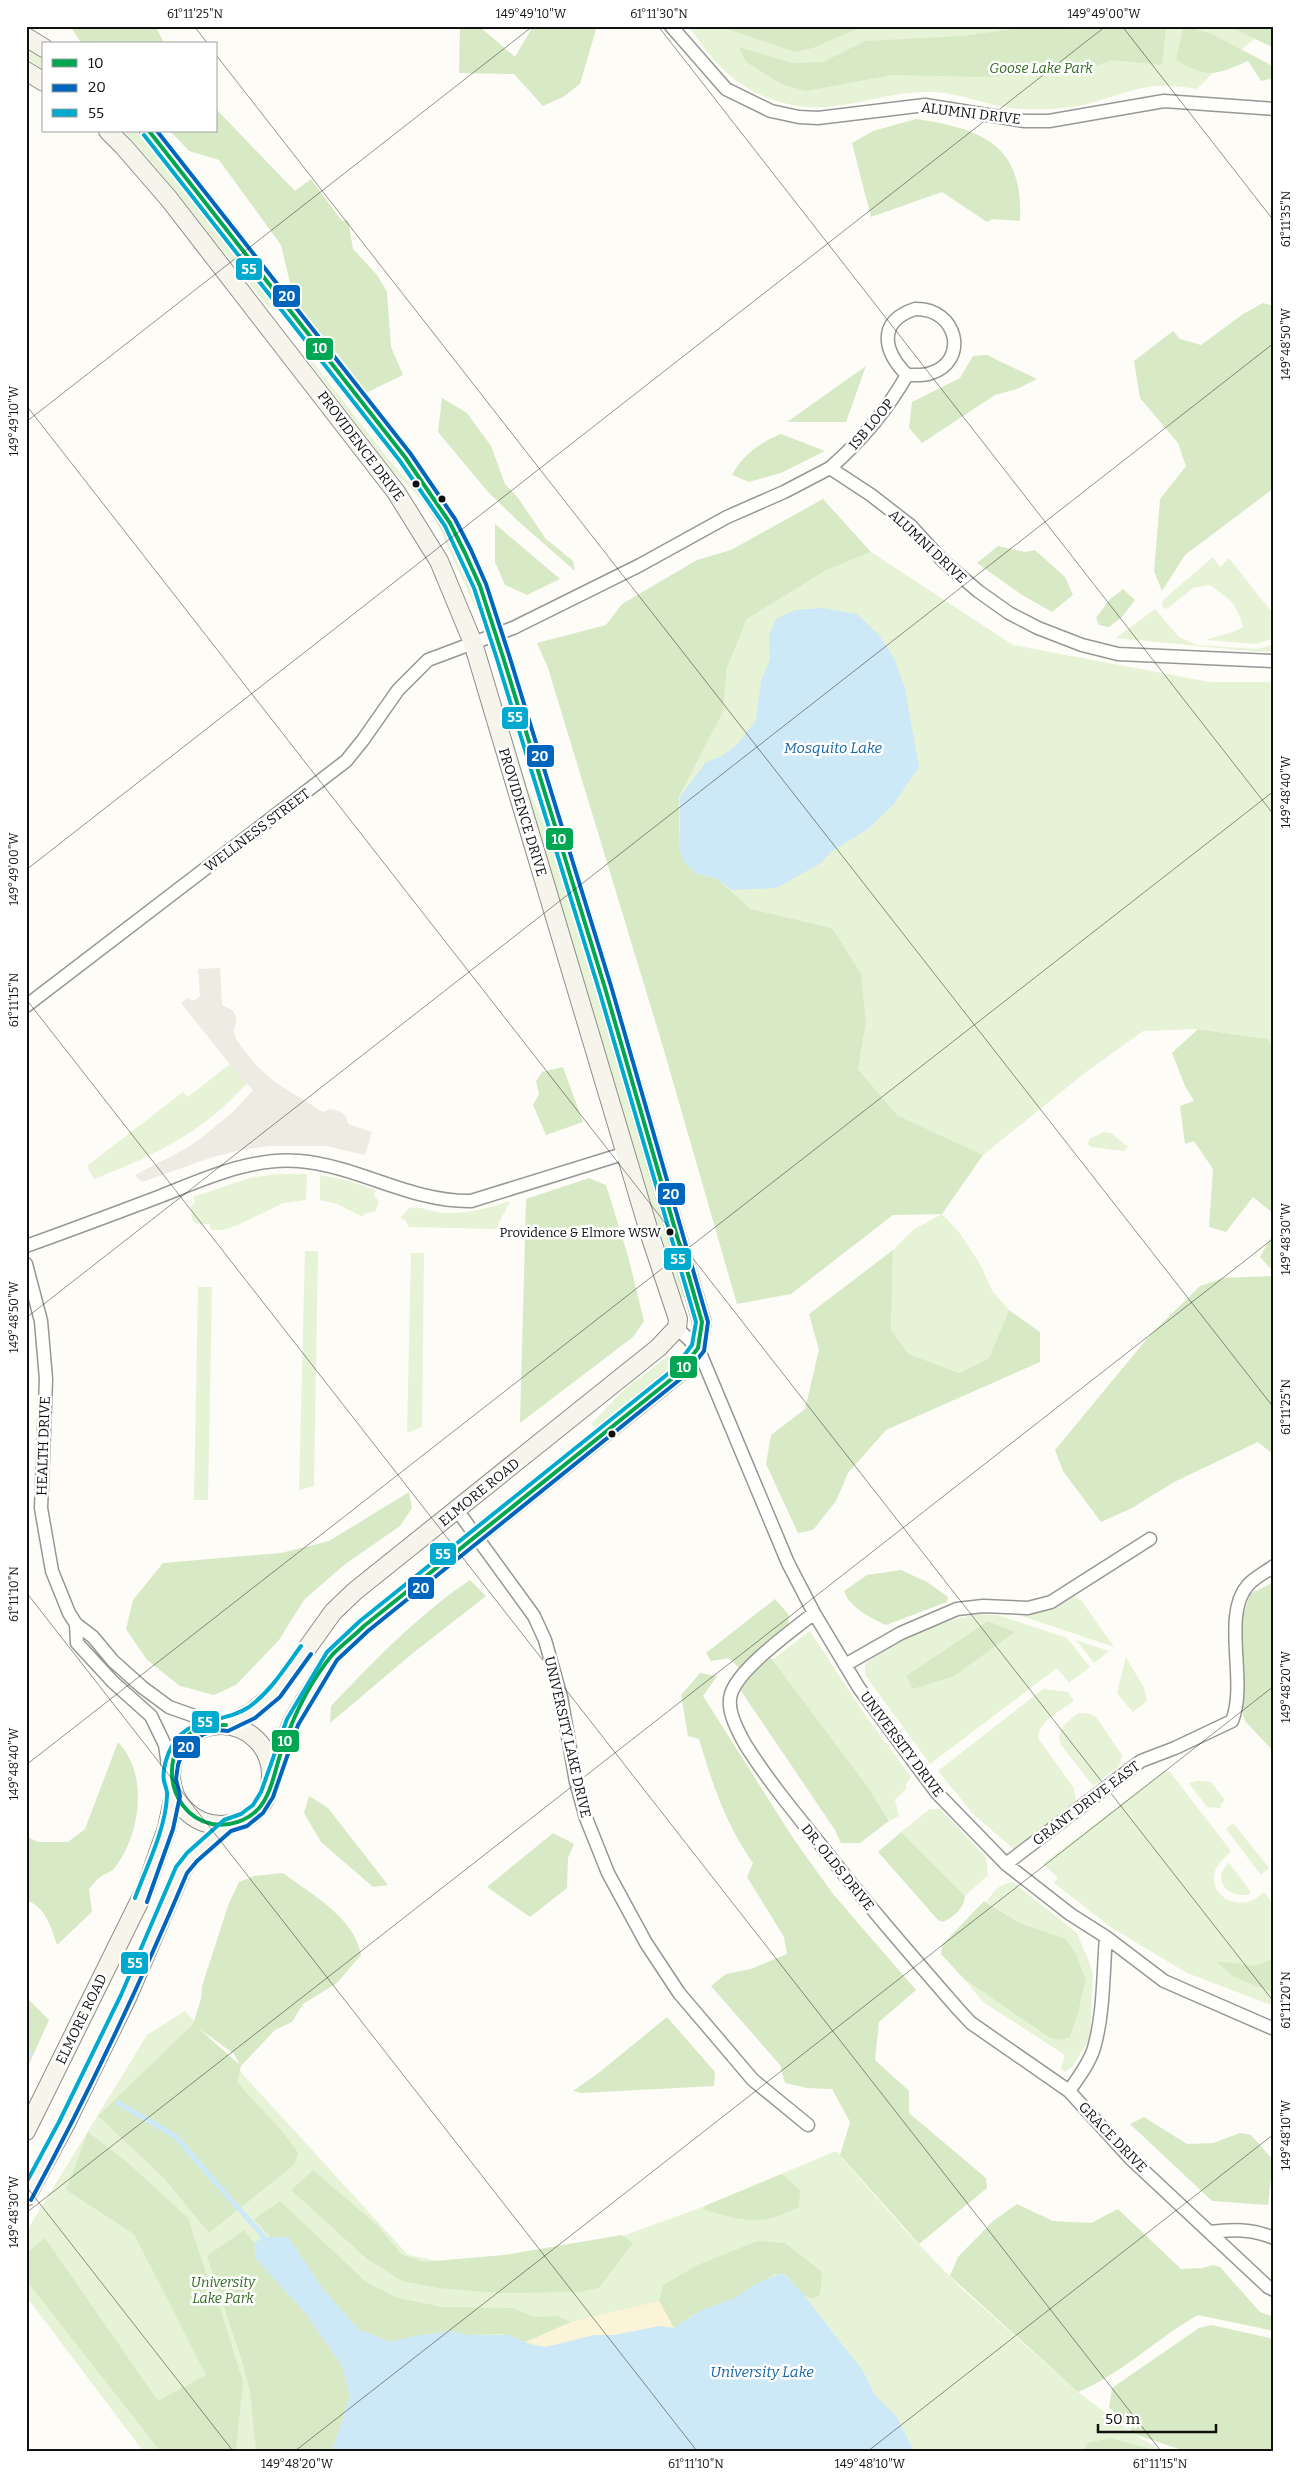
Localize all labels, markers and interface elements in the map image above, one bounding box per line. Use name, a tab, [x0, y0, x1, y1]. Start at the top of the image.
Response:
text: 61°11'25"N	[167, 7, 224, 21]
text: 149°49'10"W	[496, 7, 567, 21]
text: 61°11'30"N	[630, 7, 688, 21]
text: 149°49'00"W	[1067, 7, 1141, 21]
legend	[42, 42, 218, 132]
text: 10	[88, 54, 104, 72]
park label: Goose Lake Park	[989, 60, 1093, 77]
text: 20	[88, 78, 106, 96]
street label: ALUMNI DRIVE	[920, 99, 1022, 128]
text: 55	[88, 104, 104, 122]
text: 61°11'35"N	[1279, 190, 1293, 247]
line badge: 55	[235, 257, 263, 281]
text: 55	[241, 261, 257, 278]
line badge: 20	[272, 284, 301, 308]
text: 20	[279, 288, 295, 305]
text: 149°48'50"W	[1279, 307, 1293, 380]
line badge: 10	[305, 337, 334, 361]
text: 10	[313, 340, 328, 357]
text: 149°49'10"W	[7, 385, 21, 456]
street label: PROVIDENCE DRIVE	[314, 388, 407, 505]
street label: ISB LOOP	[845, 395, 898, 453]
unlabelled marker	[411, 479, 421, 489]
unlabelled marker	[437, 494, 447, 504]
street label: ALUMNI DRIVE	[885, 506, 970, 587]
line badge: 55	[501, 706, 529, 730]
text: 55	[507, 709, 523, 726]
water label: Mosquito Lake	[784, 739, 883, 757]
line badge: 20	[526, 744, 555, 768]
street label: PROVIDENCE DRIVE	[495, 746, 550, 878]
text: 20	[532, 748, 548, 765]
text: 149°48'40"W	[1279, 755, 1293, 828]
street label: WELLNESS STREET	[201, 785, 313, 876]
line badge: 10	[545, 827, 574, 851]
text: 10	[552, 831, 567, 848]
text: 149°49'00"W	[7, 832, 21, 906]
text: 61°11'15"N	[7, 972, 21, 1027]
line badge: 20	[657, 1182, 686, 1206]
text: 20	[663, 1186, 679, 1203]
text: 149°48'30"W	[1279, 1202, 1293, 1275]
place label: Providence & Elmore WSW	[499, 1225, 662, 1240]
marker: Providence & Elmore WSW	[665, 1227, 675, 1237]
line badge: 55	[663, 1247, 692, 1271]
text: 55	[670, 1251, 686, 1268]
text: 149°48'50"W	[7, 1280, 21, 1353]
line badge: 10	[669, 1355, 698, 1379]
text: 10	[677, 1359, 692, 1376]
text: 61°11'25"N	[1279, 1378, 1293, 1435]
street label: HEALTH DRIVE	[33, 1396, 54, 1496]
unlabelled marker	[607, 1429, 617, 1439]
street label: ELMORE ROAD	[436, 1455, 523, 1530]
line badge: 55	[429, 1542, 457, 1566]
text: 55	[435, 1546, 451, 1563]
text: 61°11'10"N	[7, 1566, 21, 1622]
line badge: 20	[407, 1576, 435, 1600]
text: 20	[413, 1580, 429, 1597]
text: 149°48'20"W	[1279, 1650, 1293, 1723]
street label: UNIVERSITY LAKE DRIVE	[541, 1654, 594, 1820]
street label: UNIVERSITY DRIVE	[856, 1688, 947, 1800]
line badge: 55	[191, 1710, 220, 1734]
text: 55	[197, 1714, 213, 1731]
text: 149°48'40"W	[7, 1727, 21, 1800]
line badge: 10	[271, 1729, 300, 1753]
text: 10	[278, 1733, 293, 1750]
line badge: 20	[172, 1735, 201, 1759]
text: 20	[178, 1739, 194, 1756]
street label: GRANT DRIVE EAST	[1029, 1758, 1143, 1849]
street label: DR. OLDS DRIVE	[798, 1821, 878, 1914]
line badge: 55	[120, 1951, 149, 1975]
text: 55	[127, 1955, 143, 1972]
street label: ELMORE ROAD	[52, 1971, 111, 2067]
text: 61°11'20"N	[1279, 1971, 1293, 2029]
street label: GRACE DRIVE	[1075, 2099, 1150, 2176]
text: 149°48'10"W	[1279, 2099, 1293, 2170]
text: 149°48'30"W	[7, 2175, 21, 2248]
park label: University Lake Park	[191, 2274, 256, 2307]
water label: University Lake	[710, 2363, 814, 2381]
scale bar	[1098, 2402, 1215, 2434]
text: 50 m	[1105, 2410, 1141, 2428]
text: 149°48'20"W	[261, 2457, 334, 2471]
text: 61°11'10"N	[668, 2457, 724, 2471]
text: 149°48'10"W	[835, 2457, 906, 2471]
text: 61°11'15"N	[1133, 2457, 1188, 2471]

